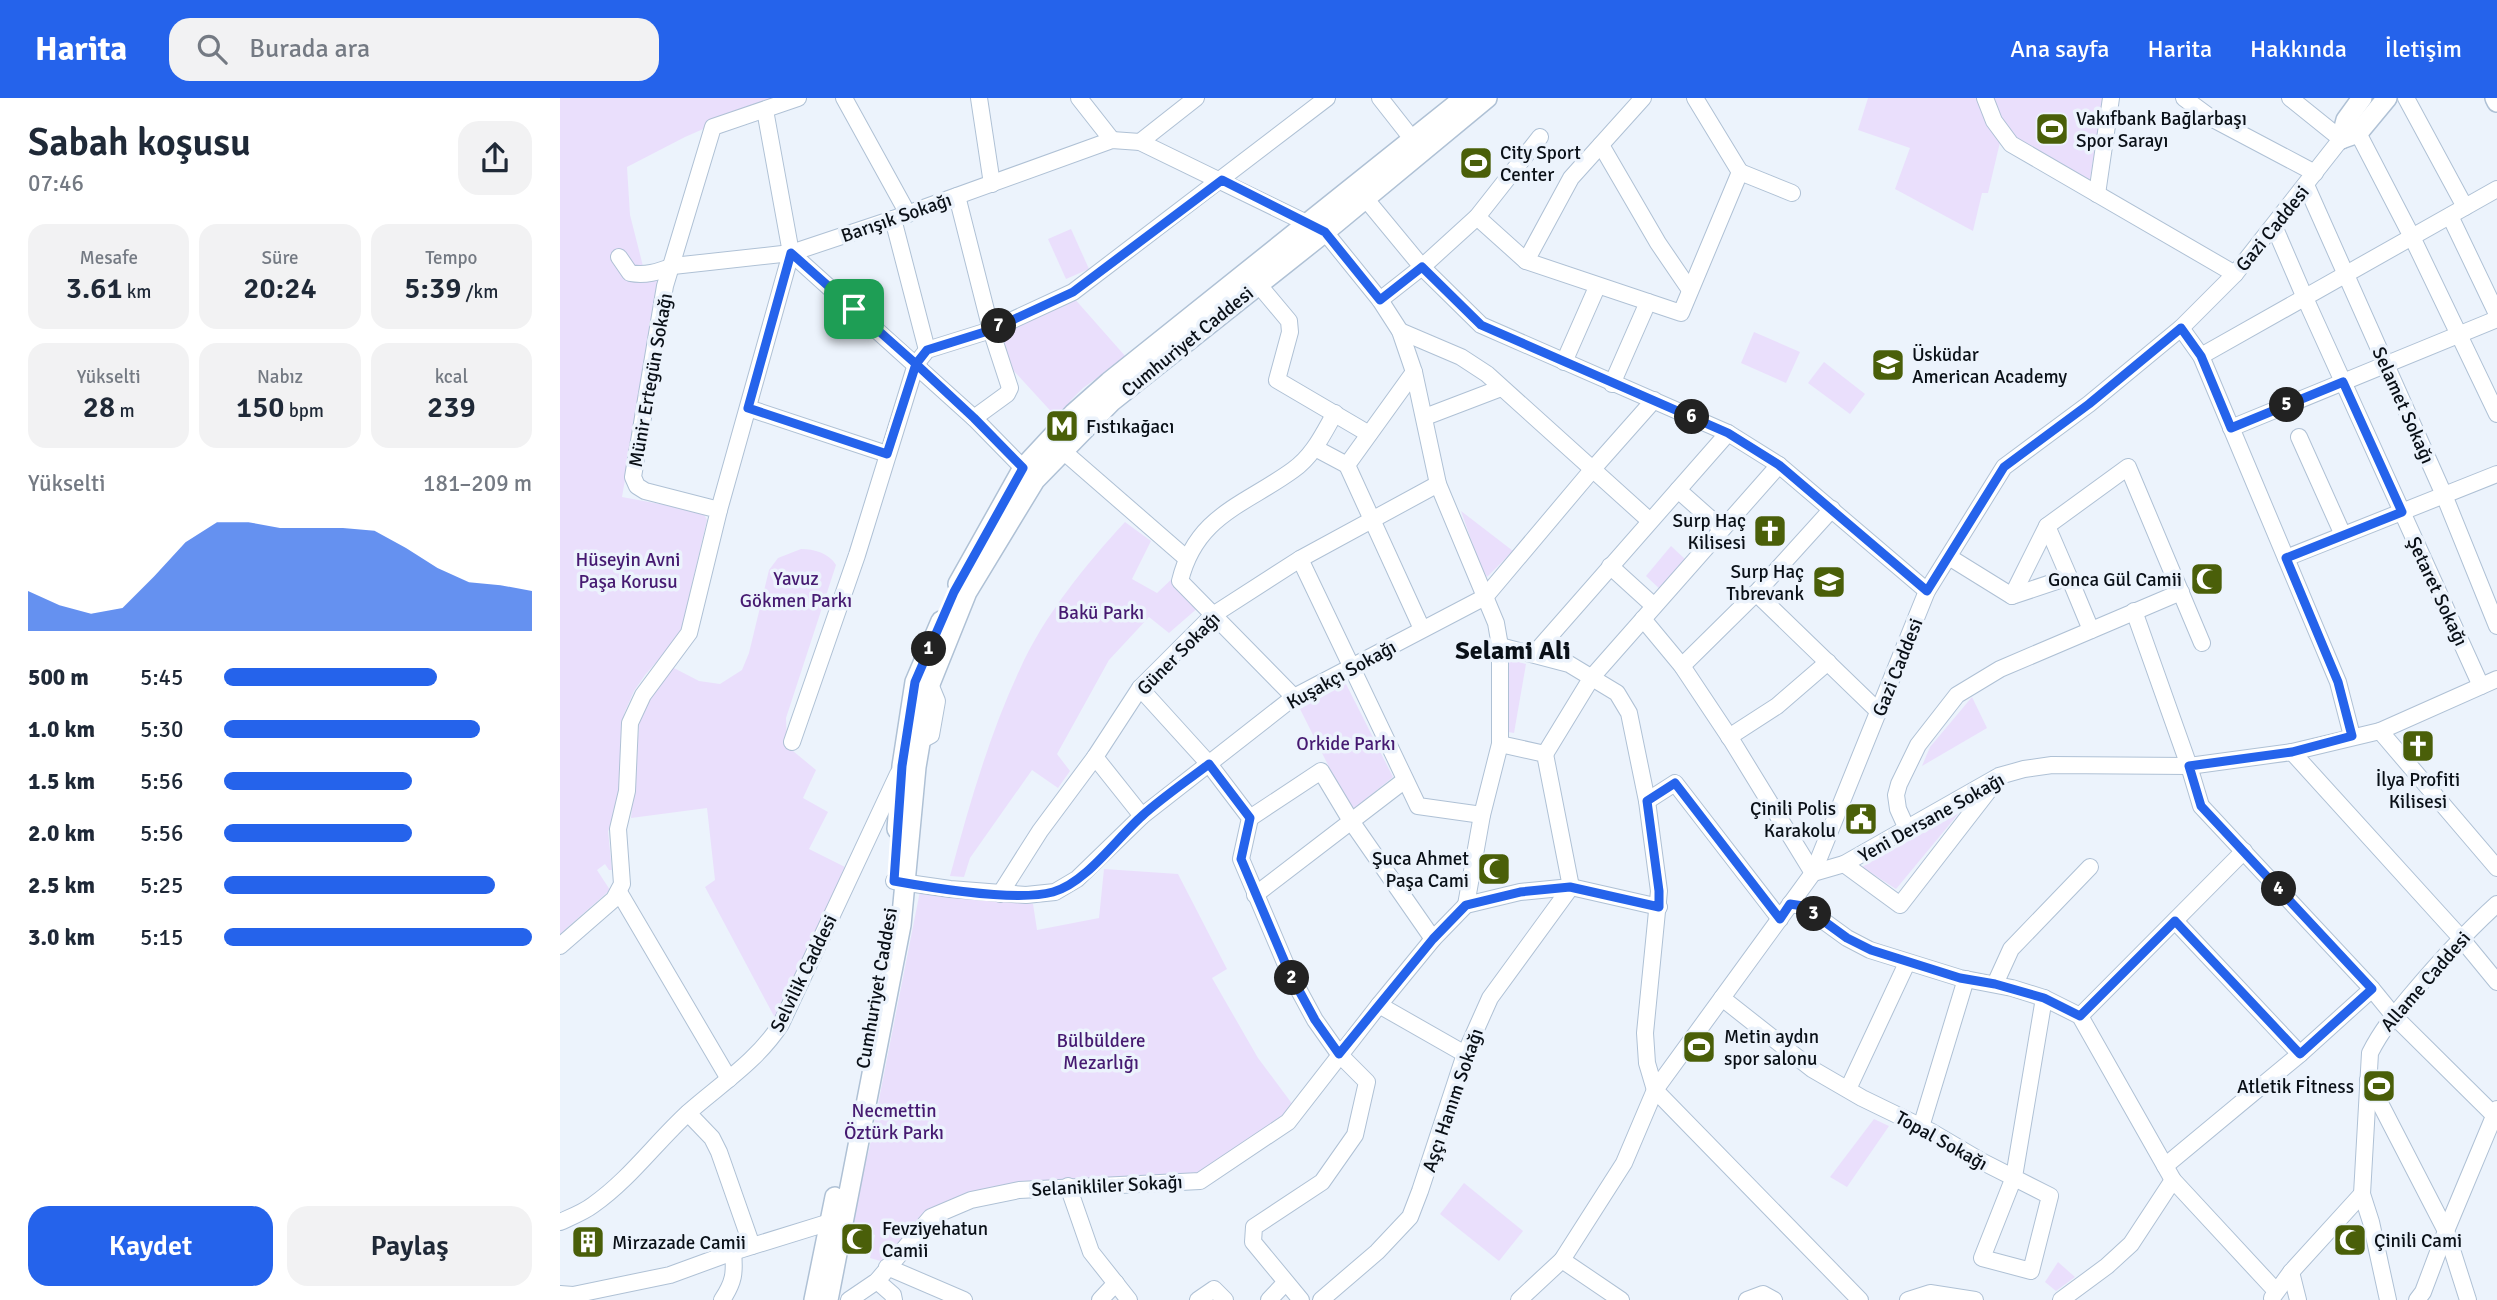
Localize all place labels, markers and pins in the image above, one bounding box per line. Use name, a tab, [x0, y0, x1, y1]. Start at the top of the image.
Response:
place label: Vakıfbank Bağlarbaşı Spor Sarayı	[2076, 107, 2247, 153]
sports icon: Vakıfbank Bağlarbaşı Spor Sarayı	[2033, 110, 2071, 148]
place label: City Sport Center	[1500, 141, 1581, 187]
sports icon: City Sport Center	[1457, 144, 1495, 182]
pin	[824, 279, 884, 339]
pin: 7	[982, 308, 1017, 344]
place label: Üsküdar American Academy	[1912, 343, 2067, 389]
school or university icon: Üsküdar American Academy	[1869, 346, 1907, 384]
pin: 5	[2270, 388, 2304, 422]
pin: 6	[1674, 400, 1710, 434]
metro station icon: Fıstıkağacı	[1043, 407, 1081, 445]
place label: Fıstıkağacı	[1086, 415, 1174, 439]
place label: Surp Haç Kilisesi	[1672, 509, 1746, 555]
church icon: Surp Haç Kilisesi	[1751, 512, 1789, 550]
place label: Surp Haç Tıbrevank	[1726, 560, 1804, 606]
mosque icon: Gonca Gül Camii	[2188, 560, 2226, 598]
school or university icon: Surp Haç Tıbrevank	[1810, 563, 1848, 601]
place label: Gonca Gül Camii	[2048, 568, 2182, 592]
pin: 1	[912, 632, 946, 666]
church icon: İlya Profiti Kilisesi	[2399, 727, 2437, 765]
place label: İlya Profiti Kilisesi	[2376, 768, 2460, 814]
place label: Çinili Polis Karakolu	[1750, 797, 1836, 843]
public building icon: Çinili Polis Karakolu	[1842, 800, 1880, 838]
place label: Şuca Ahmet Paşa Cami	[1372, 847, 1469, 893]
mosque icon: Şuca Ahmet Paşa Cami	[1475, 850, 1513, 888]
pin: 4	[2262, 872, 2296, 906]
pin: 3	[1796, 896, 1832, 932]
pin: 2	[1274, 960, 1310, 996]
place label: Metin aydın spor salonu	[1724, 1025, 1819, 1071]
sports icon: Metin aydın spor salonu	[1680, 1028, 1718, 1066]
sports icon: Atletik Fİtness	[2360, 1067, 2398, 1105]
place label: Atletik Fİtness	[2237, 1075, 2354, 1099]
place label: Fevziyehatun Camii	[882, 1217, 988, 1263]
mosque icon: Fevziyehatun Camii	[838, 1220, 876, 1258]
mosque icon: Çinili Cami	[2331, 1221, 2369, 1259]
building icon: Mirzazade Camii	[569, 1223, 607, 1261]
place label: Çinili Cami	[2374, 1229, 2462, 1253]
place label: Mirzazade Camii	[612, 1231, 746, 1255]

